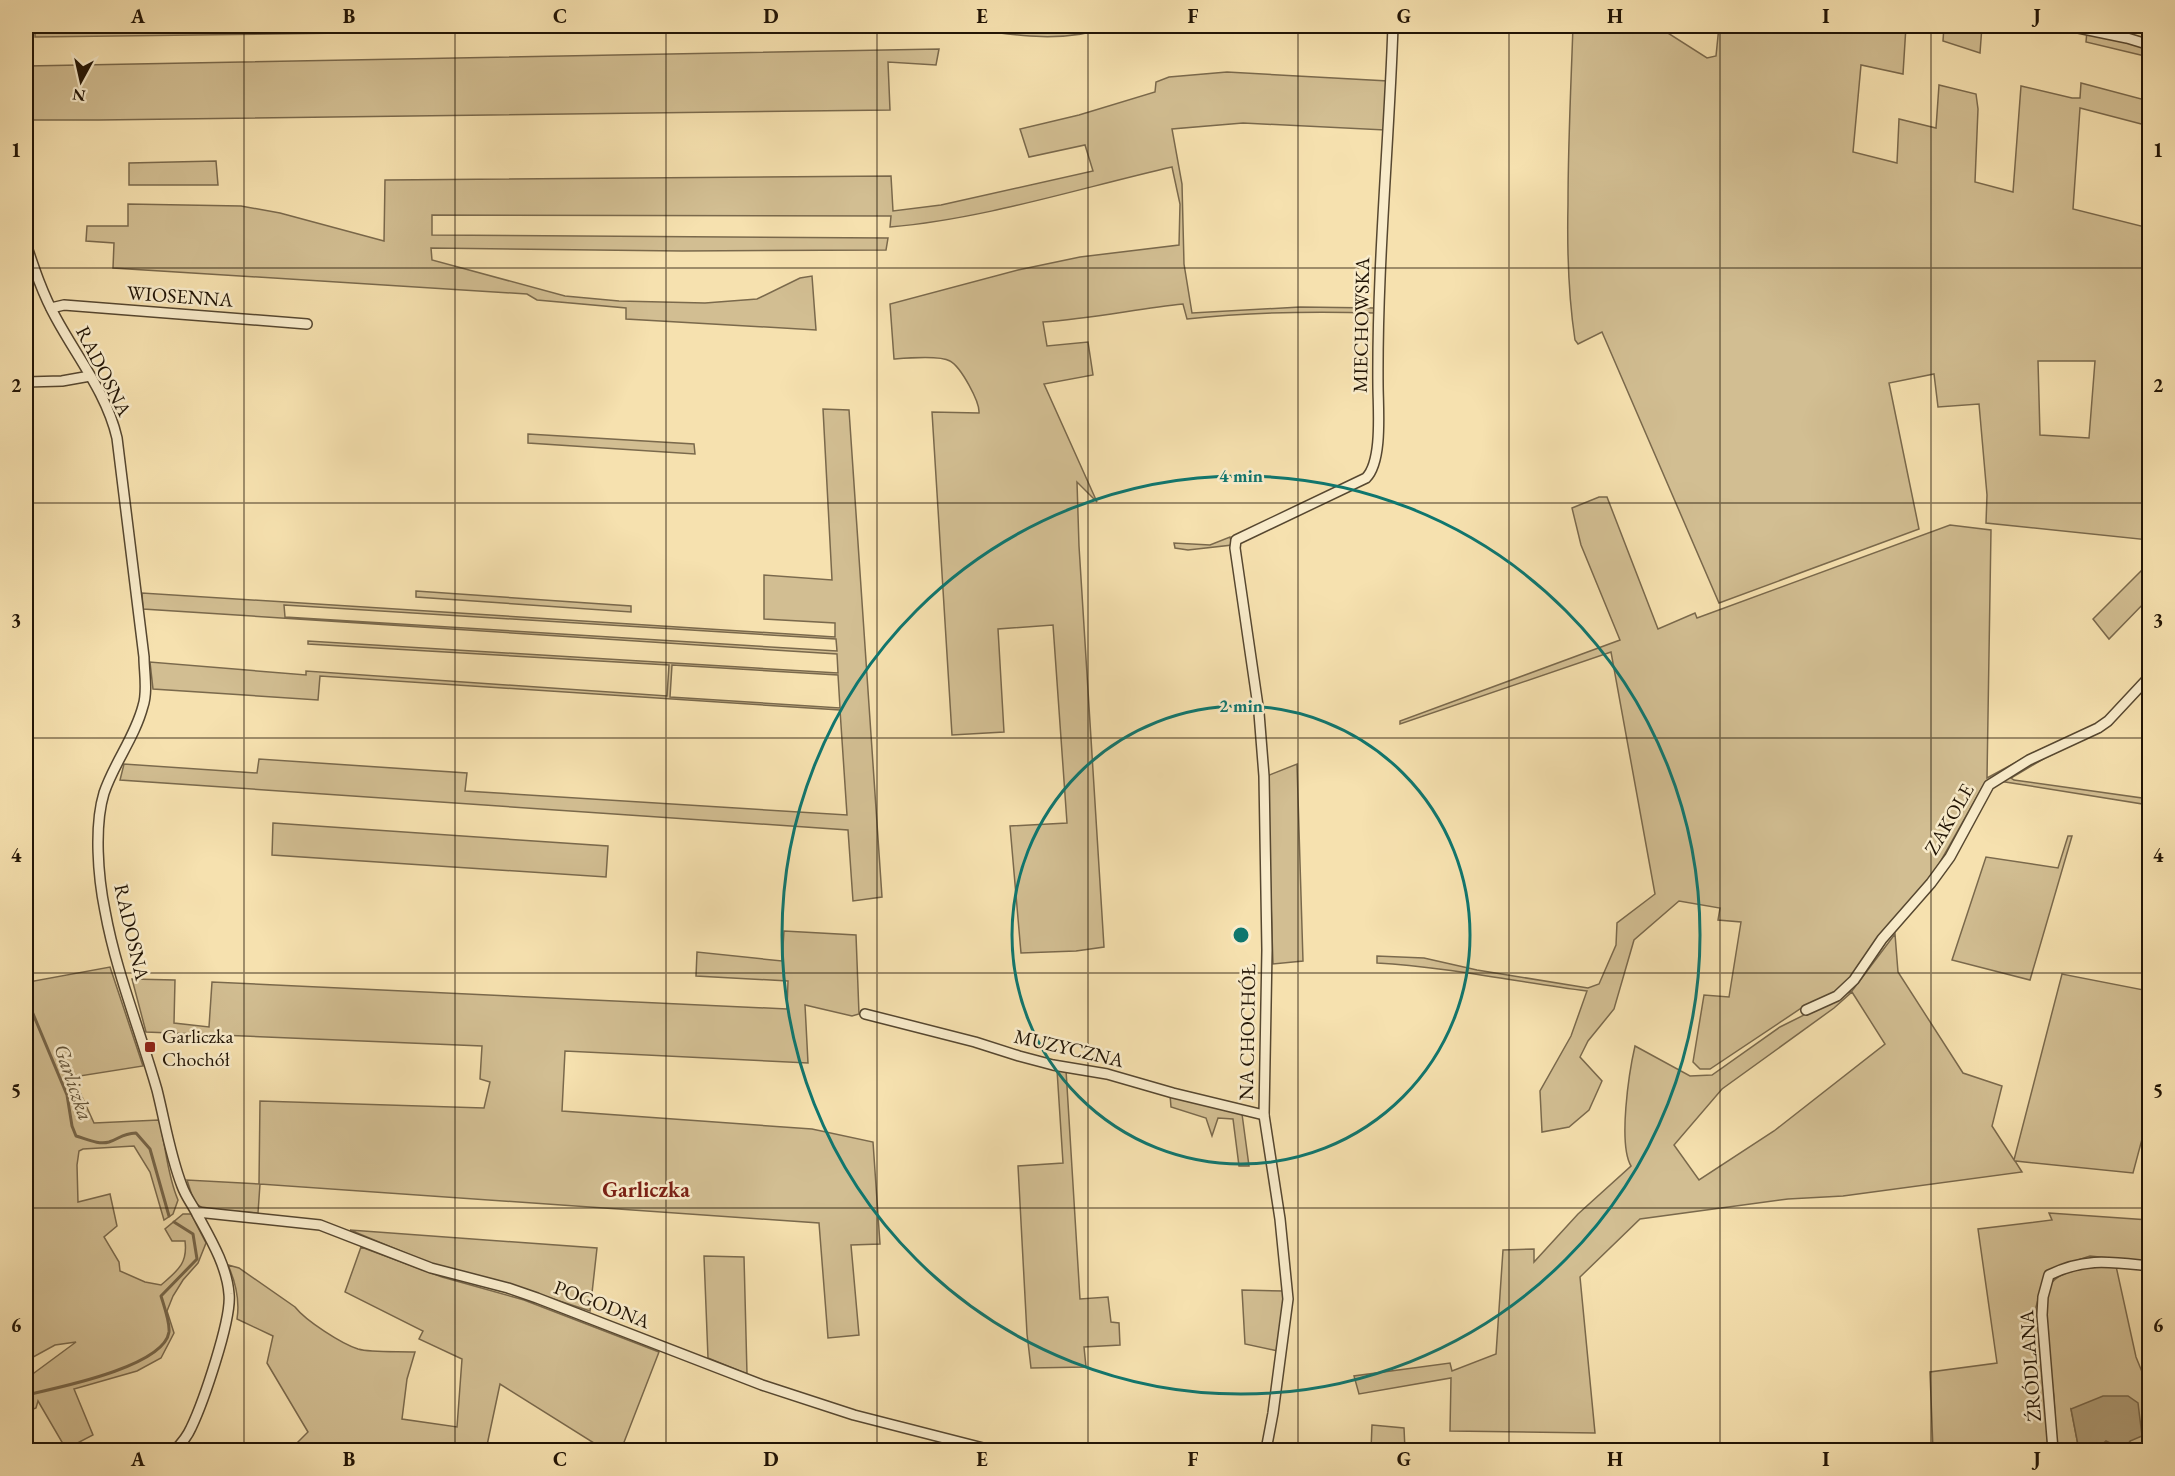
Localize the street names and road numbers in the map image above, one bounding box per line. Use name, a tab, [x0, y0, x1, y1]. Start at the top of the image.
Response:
street label: MIECHOWSKA	[1347, 257, 1375, 393]
street label: WIOSENNA	[126, 279, 234, 313]
street label: RADOSNA	[70, 321, 138, 421]
street label: ZAKOLE	[1918, 779, 1980, 859]
street label: RADOSNA	[108, 881, 156, 983]
street label: NA CHOCHÓŁ	[1233, 963, 1261, 1101]
street label: MUZYCZNA	[1012, 1023, 1127, 1073]
street label: POGODNA	[550, 1274, 654, 1334]
street label: ŹRÓDLANA	[2013, 1309, 2047, 1423]

